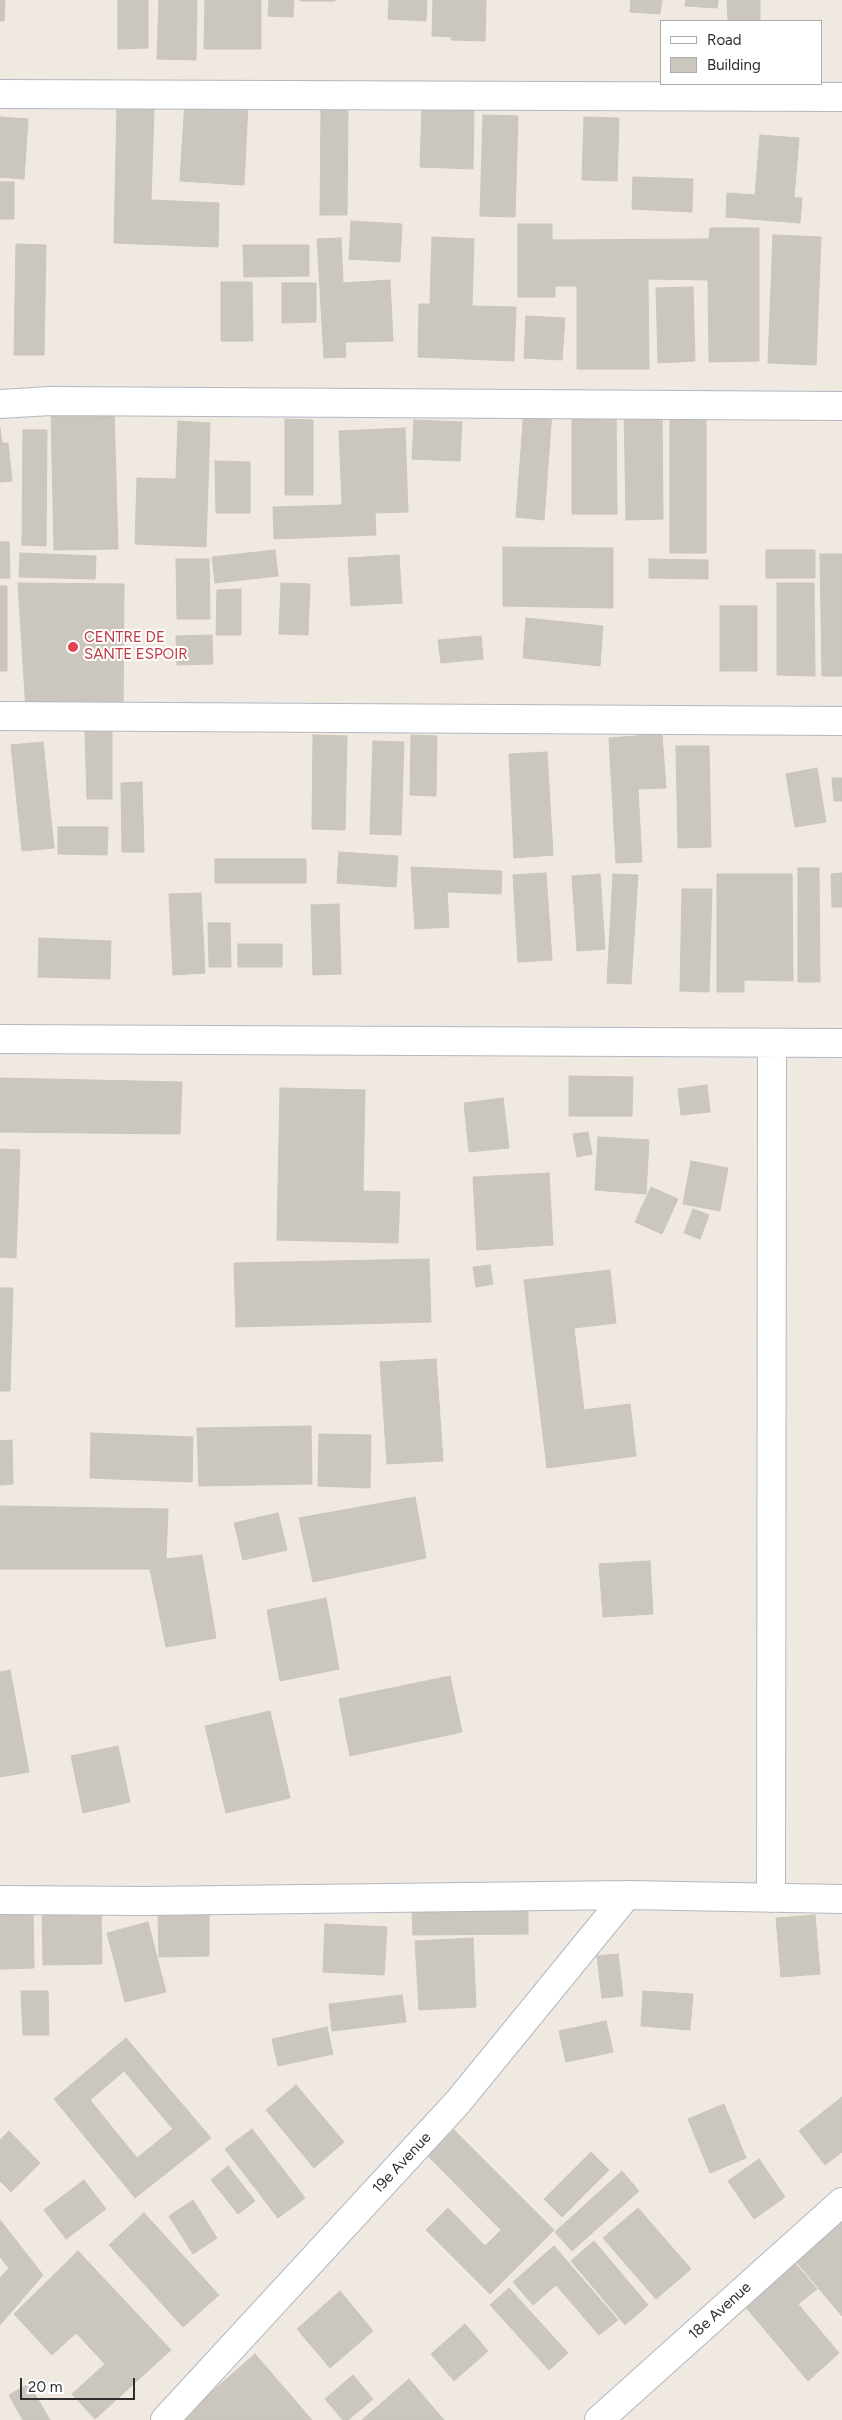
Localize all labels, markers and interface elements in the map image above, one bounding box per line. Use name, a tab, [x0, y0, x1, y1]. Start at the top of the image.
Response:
legend	[660, 20, 822, 85]
text: Road	[707, 31, 742, 49]
text: Building	[707, 56, 761, 74]
place label: CENTRE DE SANTE ESPOIR	[84, 629, 188, 664]
marker: CENTRE DE SANTE ESPOIR	[66, 640, 80, 654]
street label: 19e Avenue	[369, 2129, 435, 2197]
street label: 18e Avenue	[685, 2278, 755, 2344]
scale bar	[22, 2368, 138, 2400]
text: 20 m	[28, 2378, 62, 2396]

